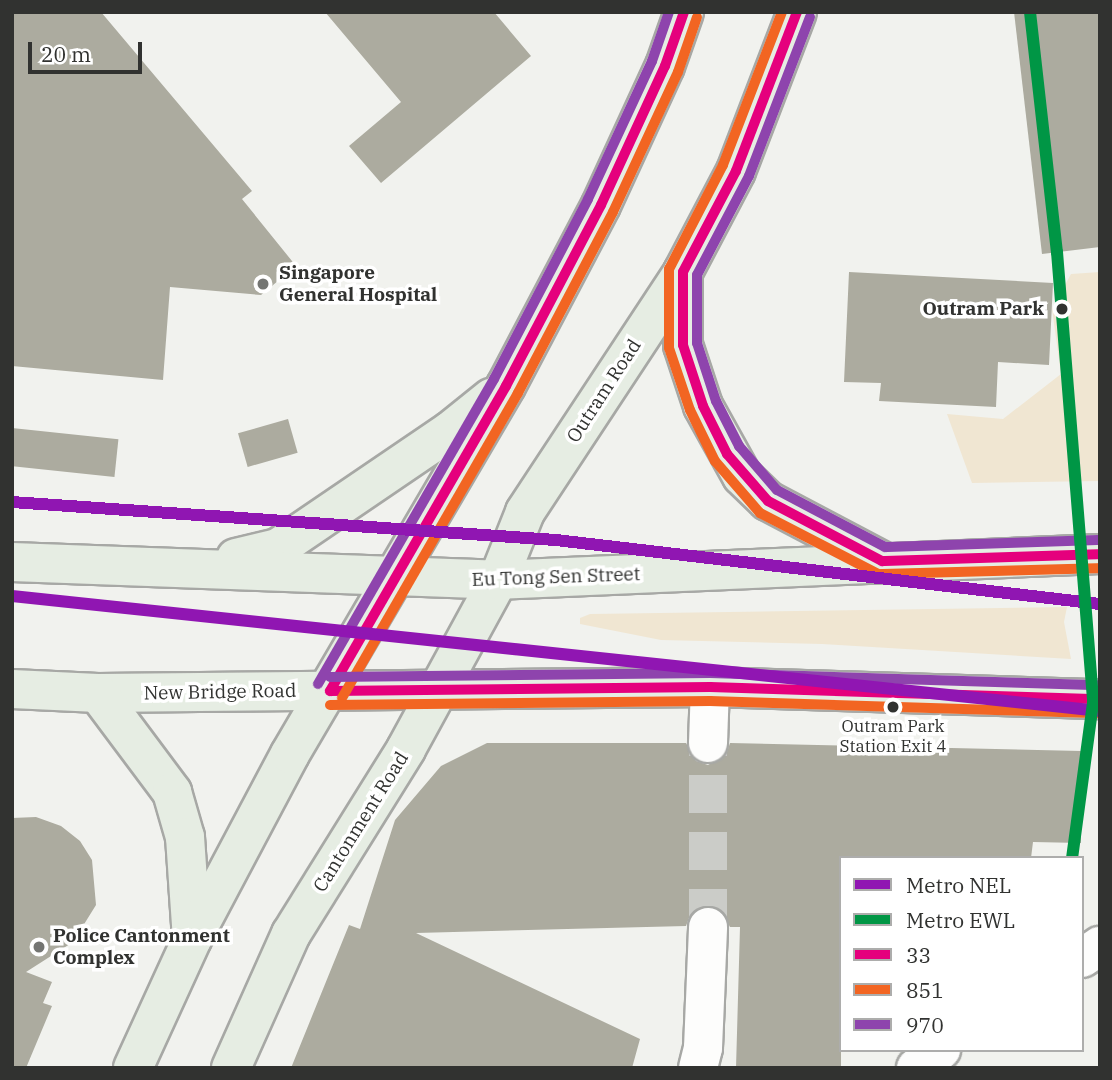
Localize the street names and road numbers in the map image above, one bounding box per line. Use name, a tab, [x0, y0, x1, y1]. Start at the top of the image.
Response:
street label: Outram Road	[562, 335, 646, 447]
street label: Eu Tong Sen Street	[471, 563, 641, 591]
street label: New Bridge Road	[143, 679, 297, 705]
street label: Cantonment Road	[309, 748, 413, 896]

